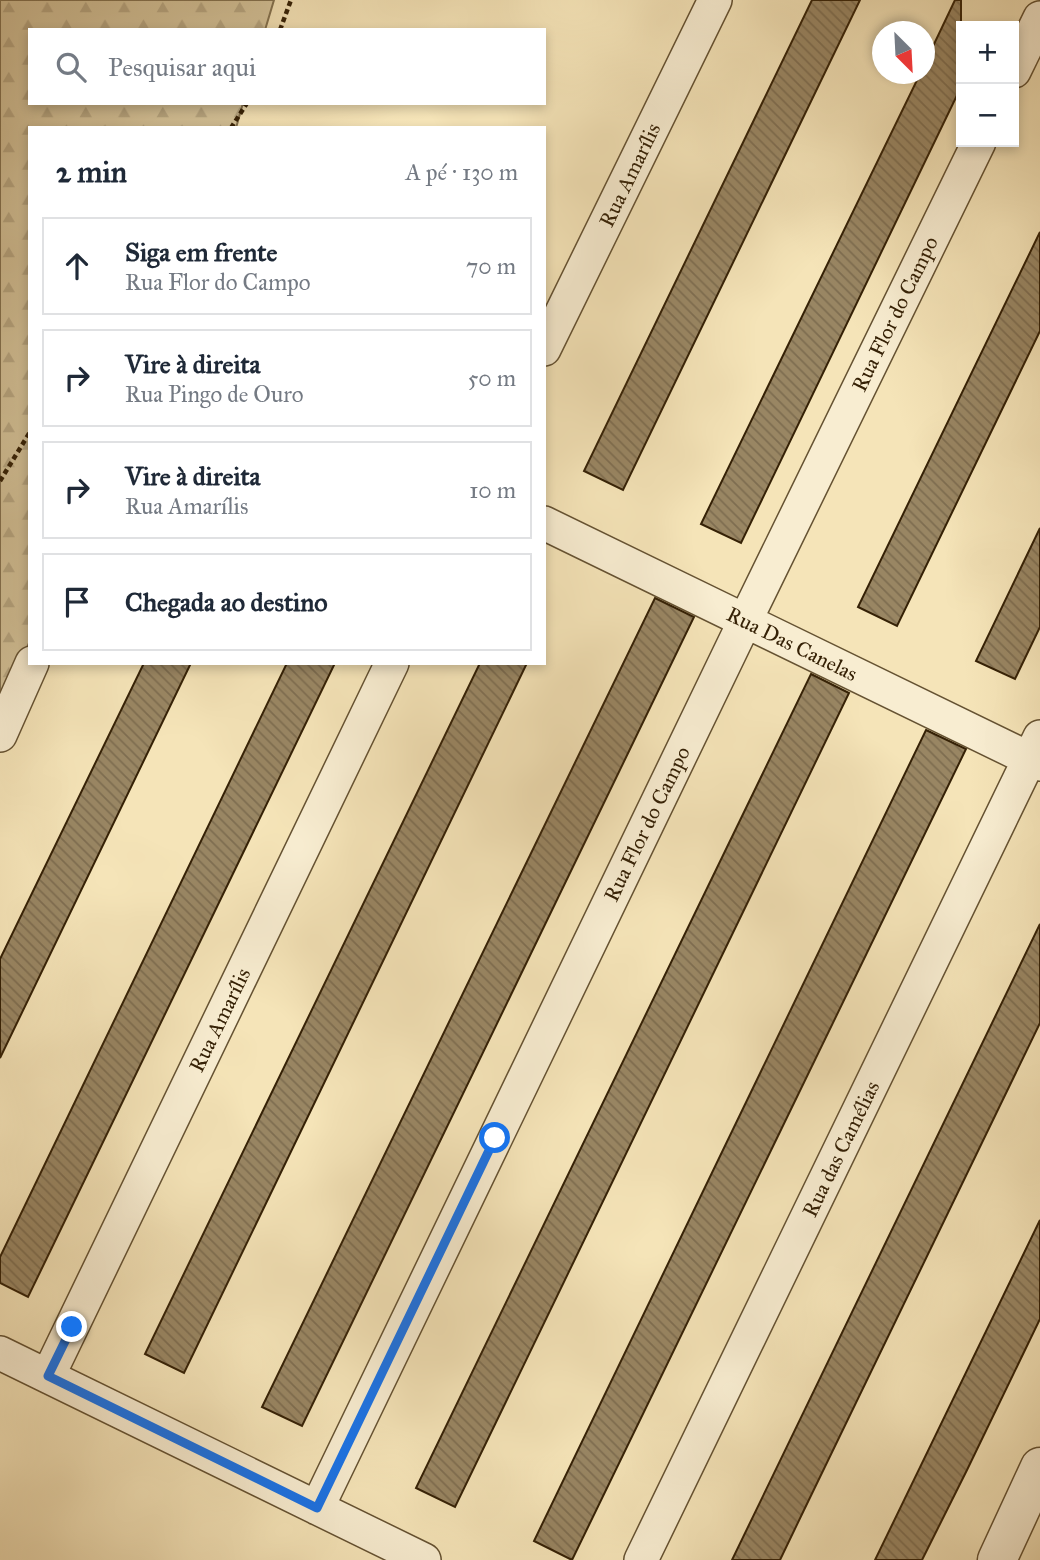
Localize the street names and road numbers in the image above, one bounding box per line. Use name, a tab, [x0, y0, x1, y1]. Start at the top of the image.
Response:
street label: Rua Amarílis	[594, 119, 666, 231]
street label: Rua Flor do Campo	[846, 232, 944, 396]
street label: Rua Das Canelas	[722, 601, 862, 687]
street label: Rua Flor do Campo	[598, 742, 696, 906]
street label: Rua Amarílis	[184, 964, 256, 1076]
street label: Rua das Camélias	[797, 1077, 885, 1221]

